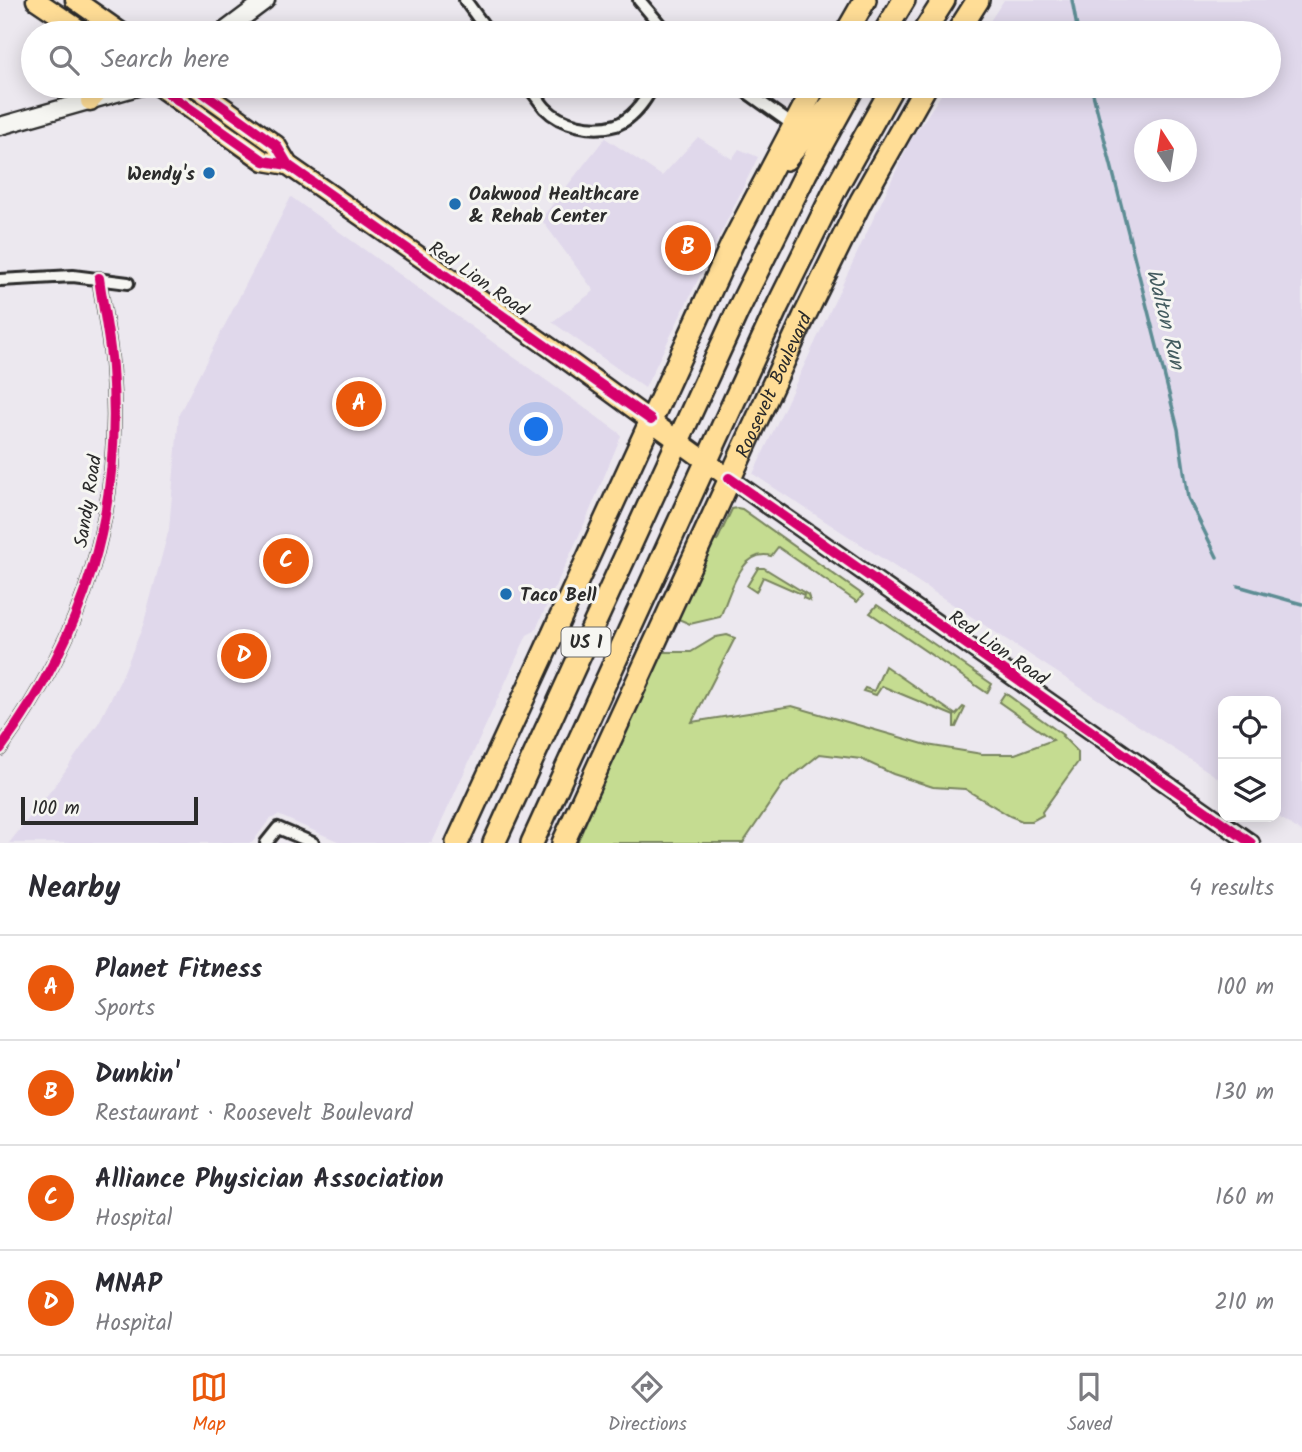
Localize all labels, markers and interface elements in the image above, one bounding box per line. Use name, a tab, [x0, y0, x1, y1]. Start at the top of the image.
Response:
search box	[21, 21, 1281, 98]
text: Search here	[101, 39, 229, 81]
icon: search	[45, 41, 83, 79]
north arrow	[1134, 119, 1197, 182]
place label: Wendy's	[127, 160, 195, 190]
marker: Wendy's	[201, 165, 217, 181]
place label: Oakwood Healthcare & Rehab Center	[469, 180, 639, 232]
marker: Oakwood Healthcare & Rehab Center	[447, 196, 463, 212]
pin: B	[665, 222, 711, 274]
street label: Red Lion Road	[422, 234, 534, 326]
water label: Walton Run	[1136, 266, 1193, 375]
street label: Roosevelt Boulevard	[728, 308, 821, 463]
pin: A	[336, 378, 382, 430]
your location	[519, 412, 553, 446]
street label: Sandy Road	[67, 452, 111, 550]
pin: C	[263, 535, 309, 587]
place label: Taco Bell	[520, 581, 597, 611]
marker: Taco Bell	[498, 586, 514, 602]
street label: Red Lion Road	[942, 603, 1054, 695]
road number: US 1	[562, 628, 610, 656]
pin: D	[221, 630, 267, 682]
map controls	[1218, 696, 1281, 822]
button: locate	[1218, 696, 1281, 759]
button: layers	[1218, 759, 1281, 822]
scale bar	[21, 794, 198, 826]
text: 100 m	[32, 794, 80, 824]
text: Nearby	[28, 865, 120, 913]
text: 4 results	[1189, 871, 1274, 907]
text: Planet Fitness	[95, 949, 262, 991]
text: A	[44, 970, 58, 1006]
text: 100 m	[1216, 970, 1274, 1006]
text: Sports	[95, 991, 155, 1027]
text: Dunkin'	[95, 1054, 179, 1096]
text: B	[44, 1075, 58, 1111]
text: 130 m	[1215, 1075, 1274, 1111]
text: Restaurant · Roosevelt Boulevard	[95, 1096, 413, 1132]
text: Alliance Physician Association	[95, 1159, 444, 1201]
text: C	[44, 1180, 58, 1216]
text: 160 m	[1215, 1180, 1274, 1216]
text: Hospital	[95, 1201, 172, 1237]
text: MNAP	[95, 1264, 162, 1306]
text: D	[43, 1285, 59, 1321]
text: 210 m	[1214, 1285, 1274, 1321]
text: Hospital	[95, 1306, 172, 1342]
tab: Map	[190, 1368, 228, 1440]
tab: Directions	[608, 1368, 687, 1440]
tab: Saved	[1067, 1368, 1112, 1440]

